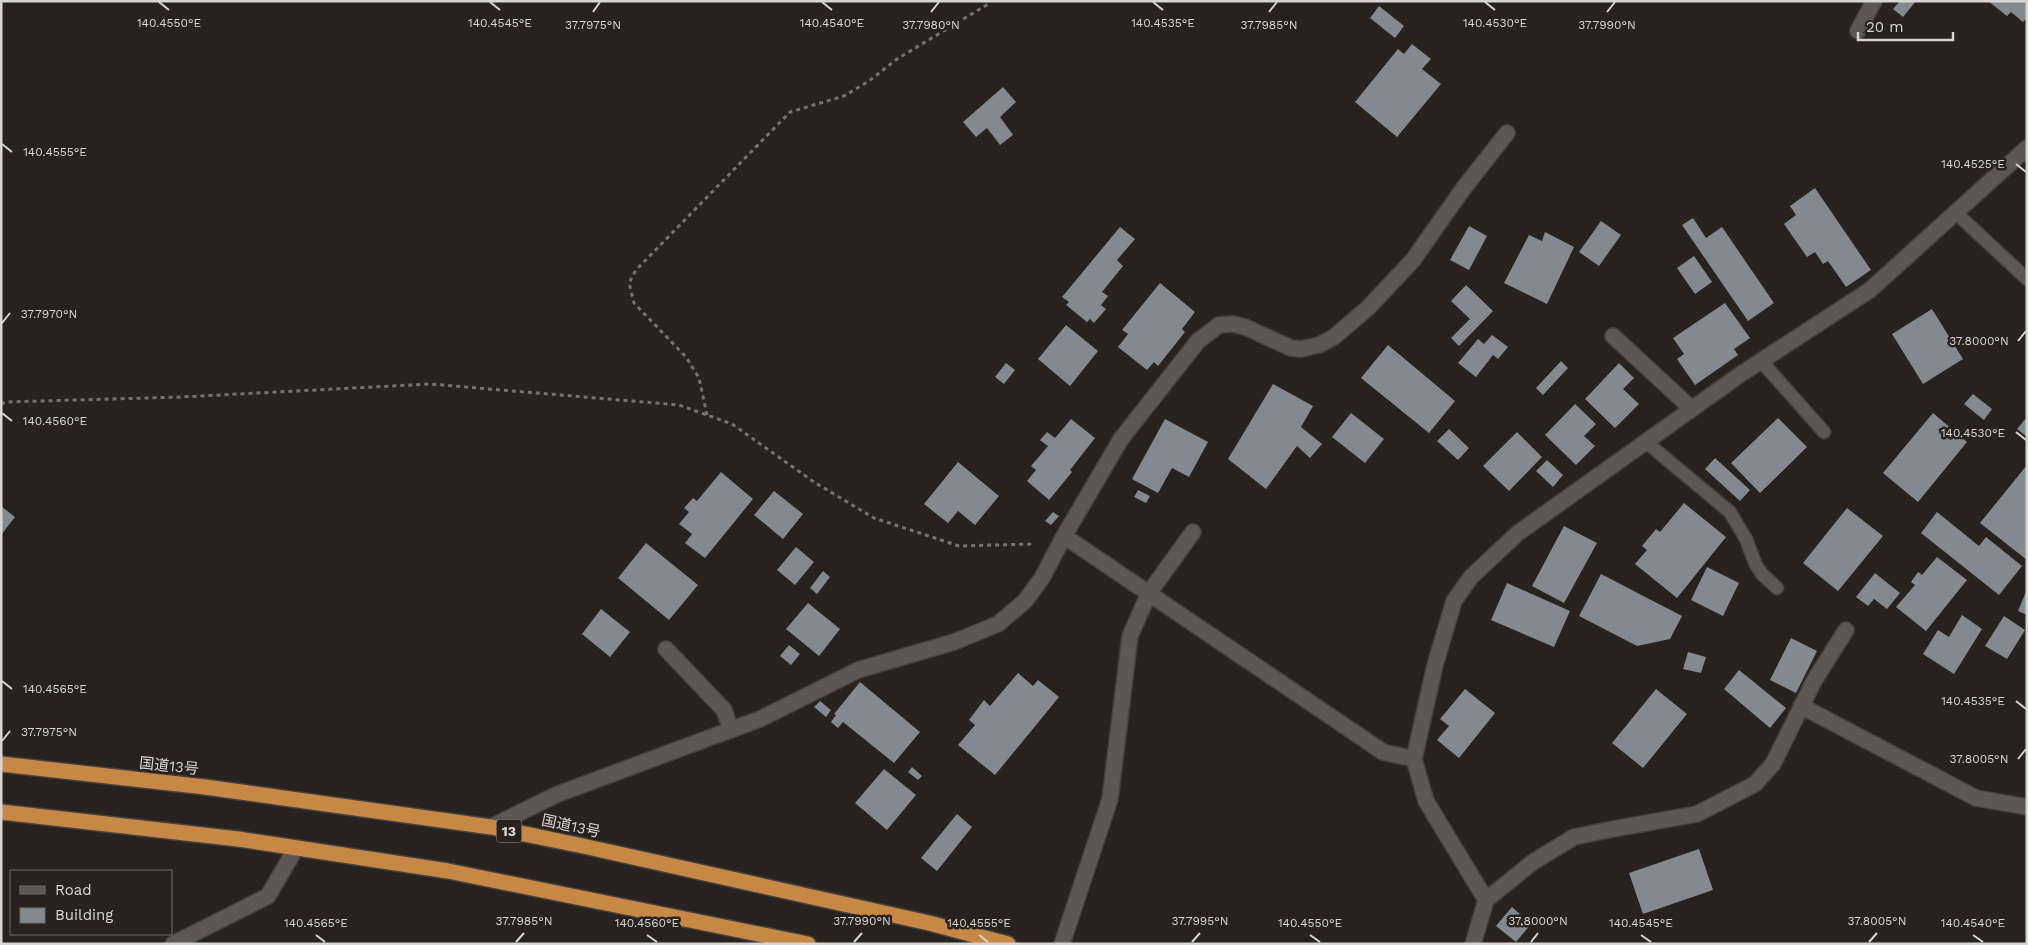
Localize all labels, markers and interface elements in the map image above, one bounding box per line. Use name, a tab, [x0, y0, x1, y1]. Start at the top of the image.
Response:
scale bar	[1858, 10, 1953, 42]
text: 140.4550°E	[137, 16, 201, 30]
text: 140.4545°E	[468, 16, 532, 30]
text: 140.4540°E	[800, 16, 865, 30]
text: 140.4535°E	[1131, 16, 1195, 30]
text: 140.4530°E	[1463, 16, 1527, 30]
text: 37.7975°N	[565, 18, 621, 32]
text: 37.7980°N	[902, 18, 960, 32]
text: 37.7985°N	[1240, 18, 1298, 32]
text: 37.7990°N	[1578, 18, 1636, 32]
text: 20 m	[1866, 18, 1904, 36]
text: 140.4555°E	[23, 145, 87, 159]
text: 140.4525°E	[1941, 157, 2005, 171]
text: 37.7970°N	[21, 307, 77, 321]
text: 37.8000°N	[1949, 334, 2009, 348]
text: 140.4560°E	[23, 414, 88, 428]
text: 140.4530°E	[1941, 426, 2005, 440]
text: 140.4565°E	[23, 682, 87, 696]
text: 140.4535°E	[1941, 694, 2005, 708]
text: 37.7975°N	[21, 725, 77, 739]
text: 37.8005°N	[1950, 752, 2008, 766]
street label: 国道13号	[138, 754, 200, 778]
street label: 国道13号	[540, 811, 602, 841]
road number: 13	[496, 819, 522, 842]
legend	[10, 870, 172, 935]
text: Road	[55, 881, 92, 899]
text: Building	[55, 906, 113, 924]
text: 37.7985°N	[495, 914, 553, 928]
text: 37.7990°N	[833, 914, 891, 928]
text: 37.7995°N	[1171, 914, 1229, 928]
text: 37.8000°N	[1508, 914, 1568, 928]
text: 37.8005°N	[1848, 914, 1906, 928]
text: 140.4565°E	[284, 916, 348, 930]
text: 140.4560°E	[615, 916, 680, 930]
text: 140.4555°E	[947, 916, 1011, 930]
text: 140.4550°E	[1278, 916, 1342, 930]
text: 140.4545°E	[1609, 916, 1673, 930]
text: 140.4540°E	[1941, 916, 2006, 930]

